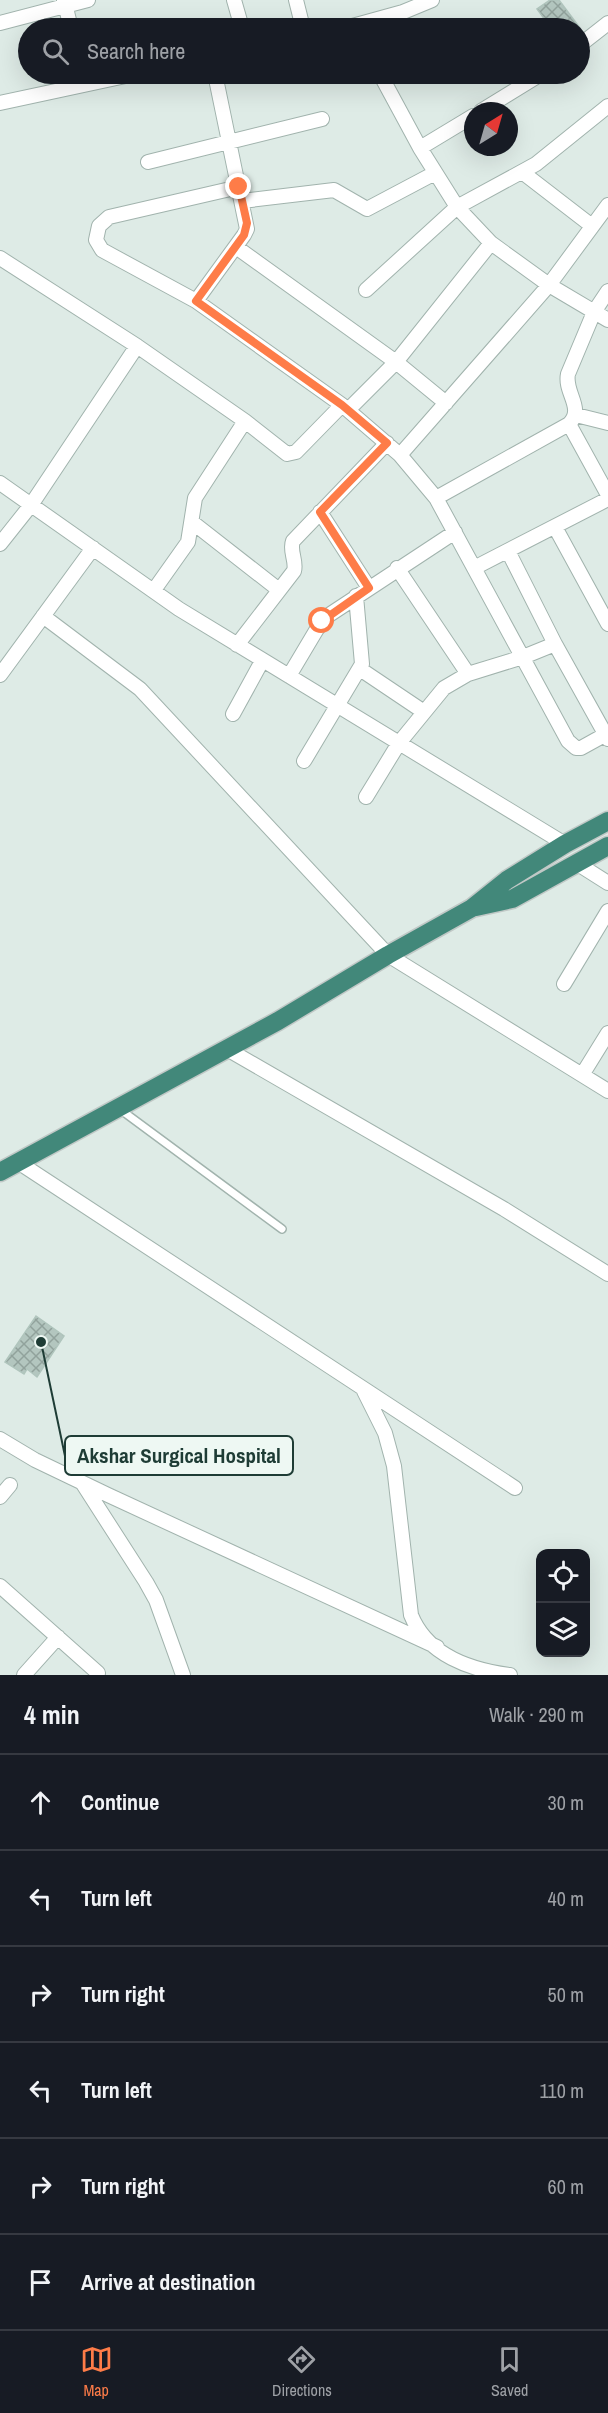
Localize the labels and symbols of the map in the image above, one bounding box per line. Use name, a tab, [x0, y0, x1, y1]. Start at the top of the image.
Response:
north arrow	[464, 102, 518, 156]
route end	[225, 173, 251, 199]
route start	[308, 607, 334, 633]
callout: Akshar Surgical Hospital	[65, 1436, 293, 1475]
text: Akshar Surgical Hospital	[77, 1441, 281, 1470]

